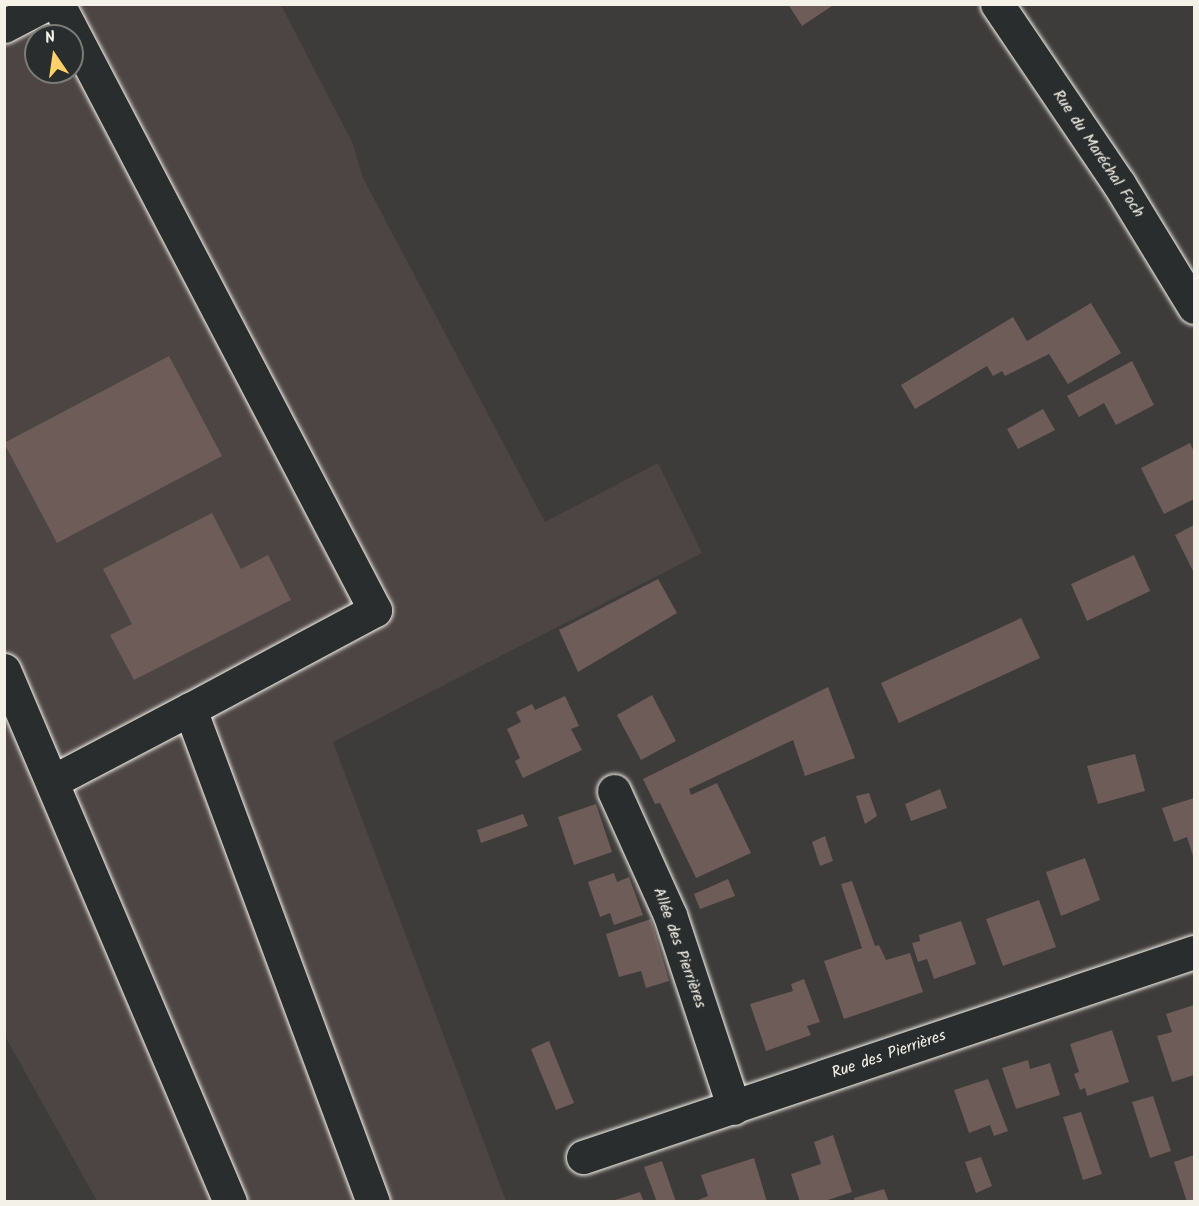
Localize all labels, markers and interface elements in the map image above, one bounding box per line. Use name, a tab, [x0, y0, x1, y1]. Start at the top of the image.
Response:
north arrow	[24, 24, 84, 84]
text: N	[43, 25, 58, 51]
street label: Rue du Maréchal Foch	[1048, 86, 1148, 222]
street label: Allée des Pierrières	[648, 885, 710, 1011]
street label: Rue des Pierrières	[829, 1026, 949, 1084]

